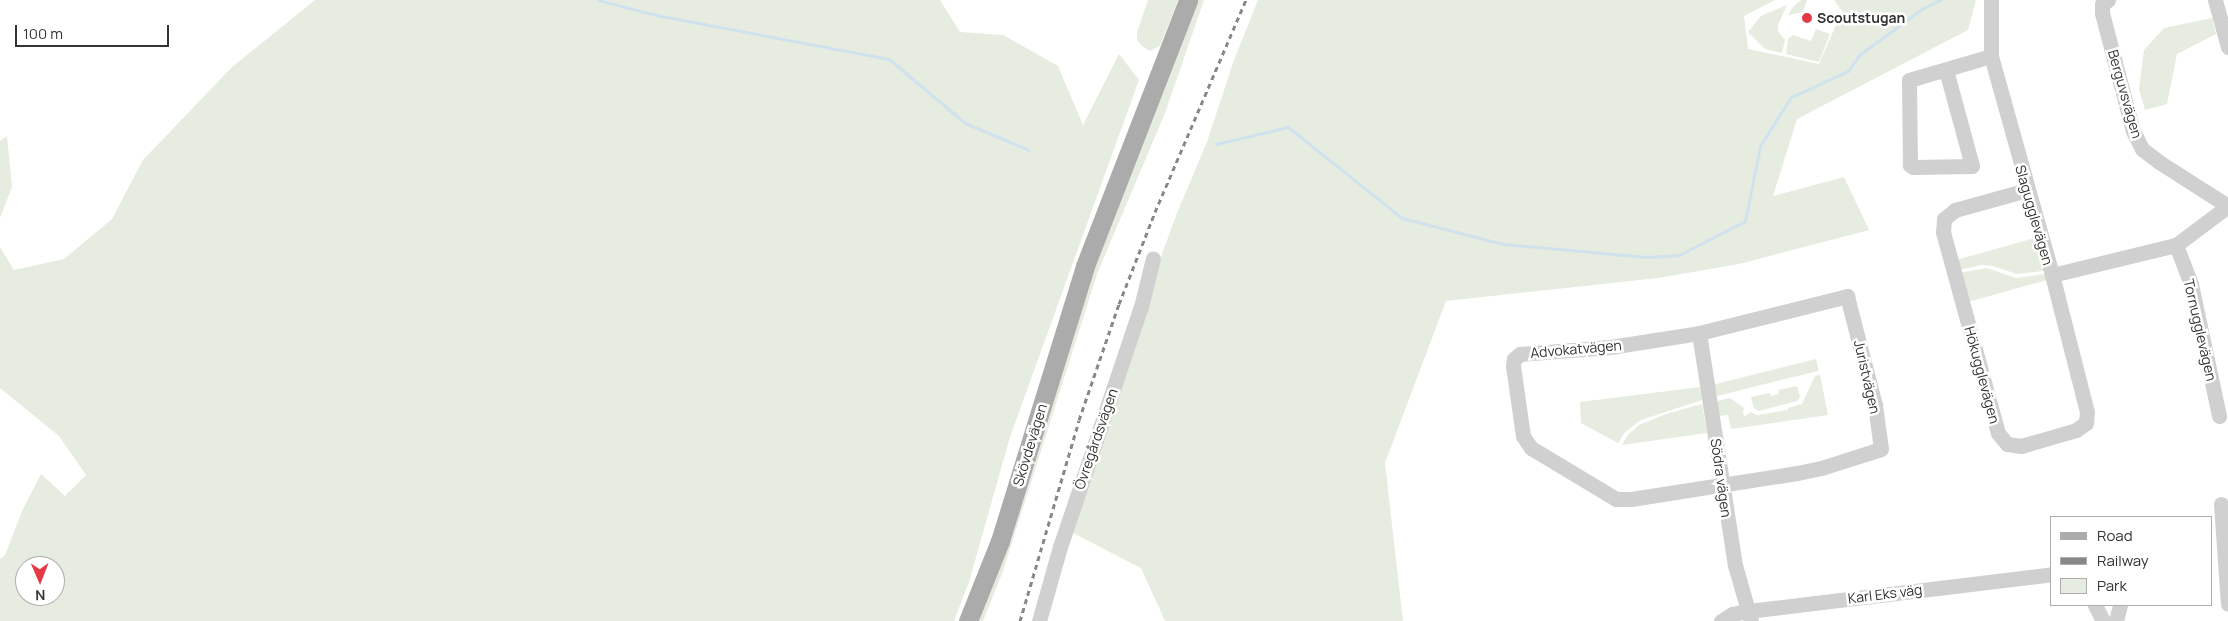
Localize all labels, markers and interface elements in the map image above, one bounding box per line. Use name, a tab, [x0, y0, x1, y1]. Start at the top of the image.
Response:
place label: Scoutstugan	[1817, 10, 1905, 26]
marker: Scoutstugan	[1801, 12, 1813, 24]
scale bar	[18, 15, 171, 47]
text: 100 m	[23, 23, 63, 44]
street label: Berguvsvägen	[2104, 48, 2146, 140]
street label: Slagugglevägen	[2012, 163, 2056, 267]
street label: Tornugglevägen	[2180, 277, 2220, 383]
street label: Hökugglevägen	[1961, 325, 2003, 425]
street label: Advokatvägen	[1530, 337, 1622, 361]
street label: Juristvägen	[1850, 339, 1884, 415]
street label: Övregårdsvägen	[1071, 386, 1121, 492]
street label: Skövdevägen	[1009, 402, 1051, 488]
street label: Södra vägen	[1707, 437, 1735, 519]
legend	[2050, 516, 2213, 606]
text: Road	[2097, 525, 2133, 546]
text: Railway	[2097, 550, 2149, 571]
north arrow	[15, 556, 65, 606]
text: Park	[2097, 575, 2127, 596]
street label: Karl Eks väg	[1847, 581, 1923, 607]
text: N	[35, 586, 45, 605]

